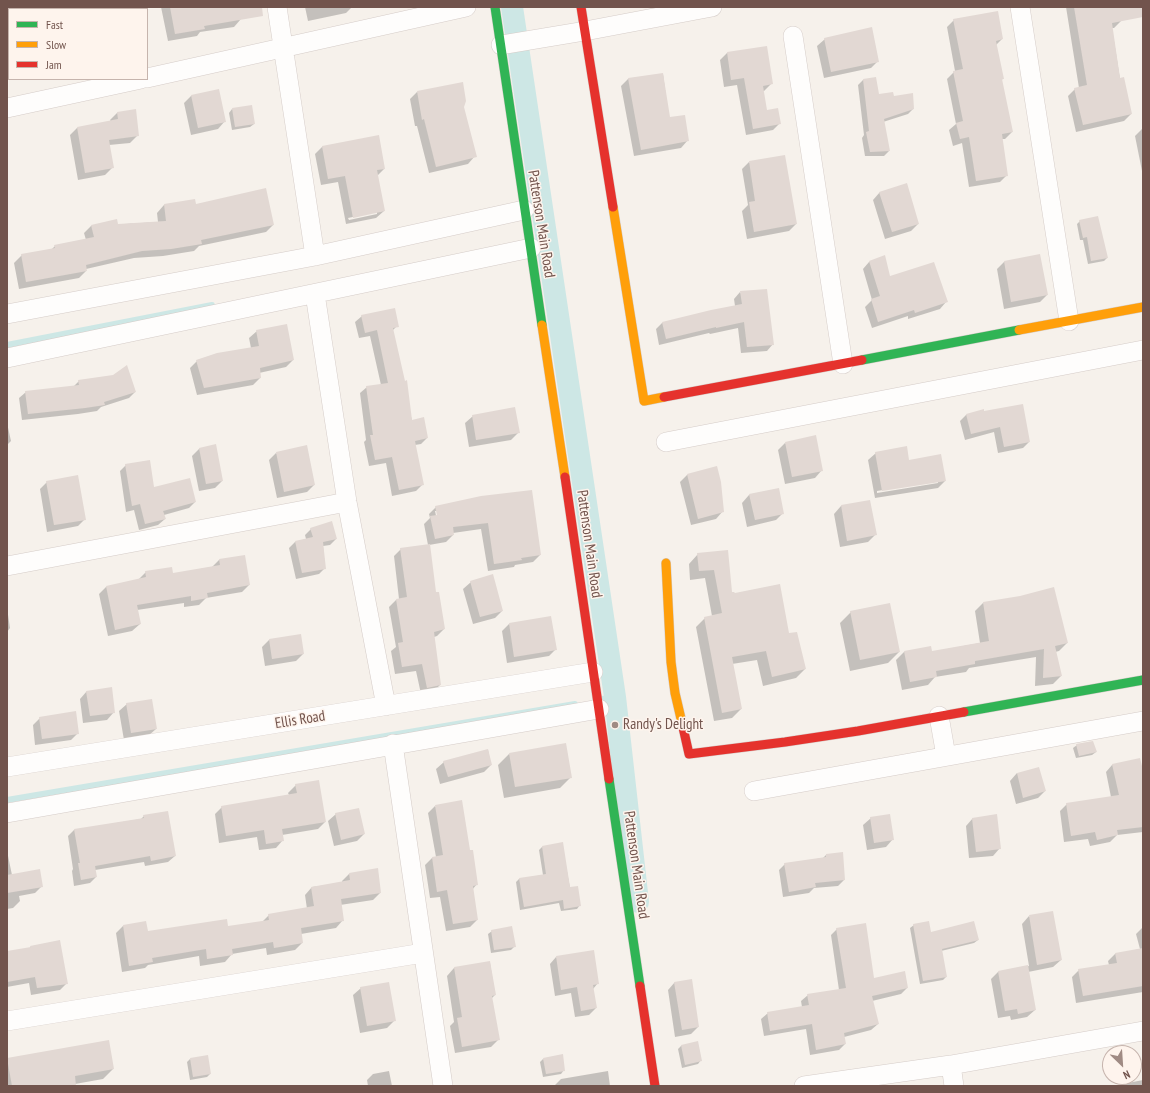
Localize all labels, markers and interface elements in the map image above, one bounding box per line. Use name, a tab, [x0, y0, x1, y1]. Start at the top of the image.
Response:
legend	[8, 8, 148, 80]
text: Fast	[46, 17, 63, 32]
text: Slow	[46, 37, 66, 52]
text: Jam	[46, 57, 62, 72]
street label: Pattenson Main Road	[524, 169, 558, 279]
street label: Pattenson Main Road	[573, 489, 605, 599]
street label: Ellis Road	[274, 707, 326, 733]
place label: Randy's Delight	[623, 716, 703, 734]
marker: Randy's Delight	[610, 720, 620, 730]
street label: Pattenson Main Road	[620, 810, 652, 920]
north arrow	[1102, 1045, 1142, 1085]
text: N	[1121, 1067, 1132, 1083]

